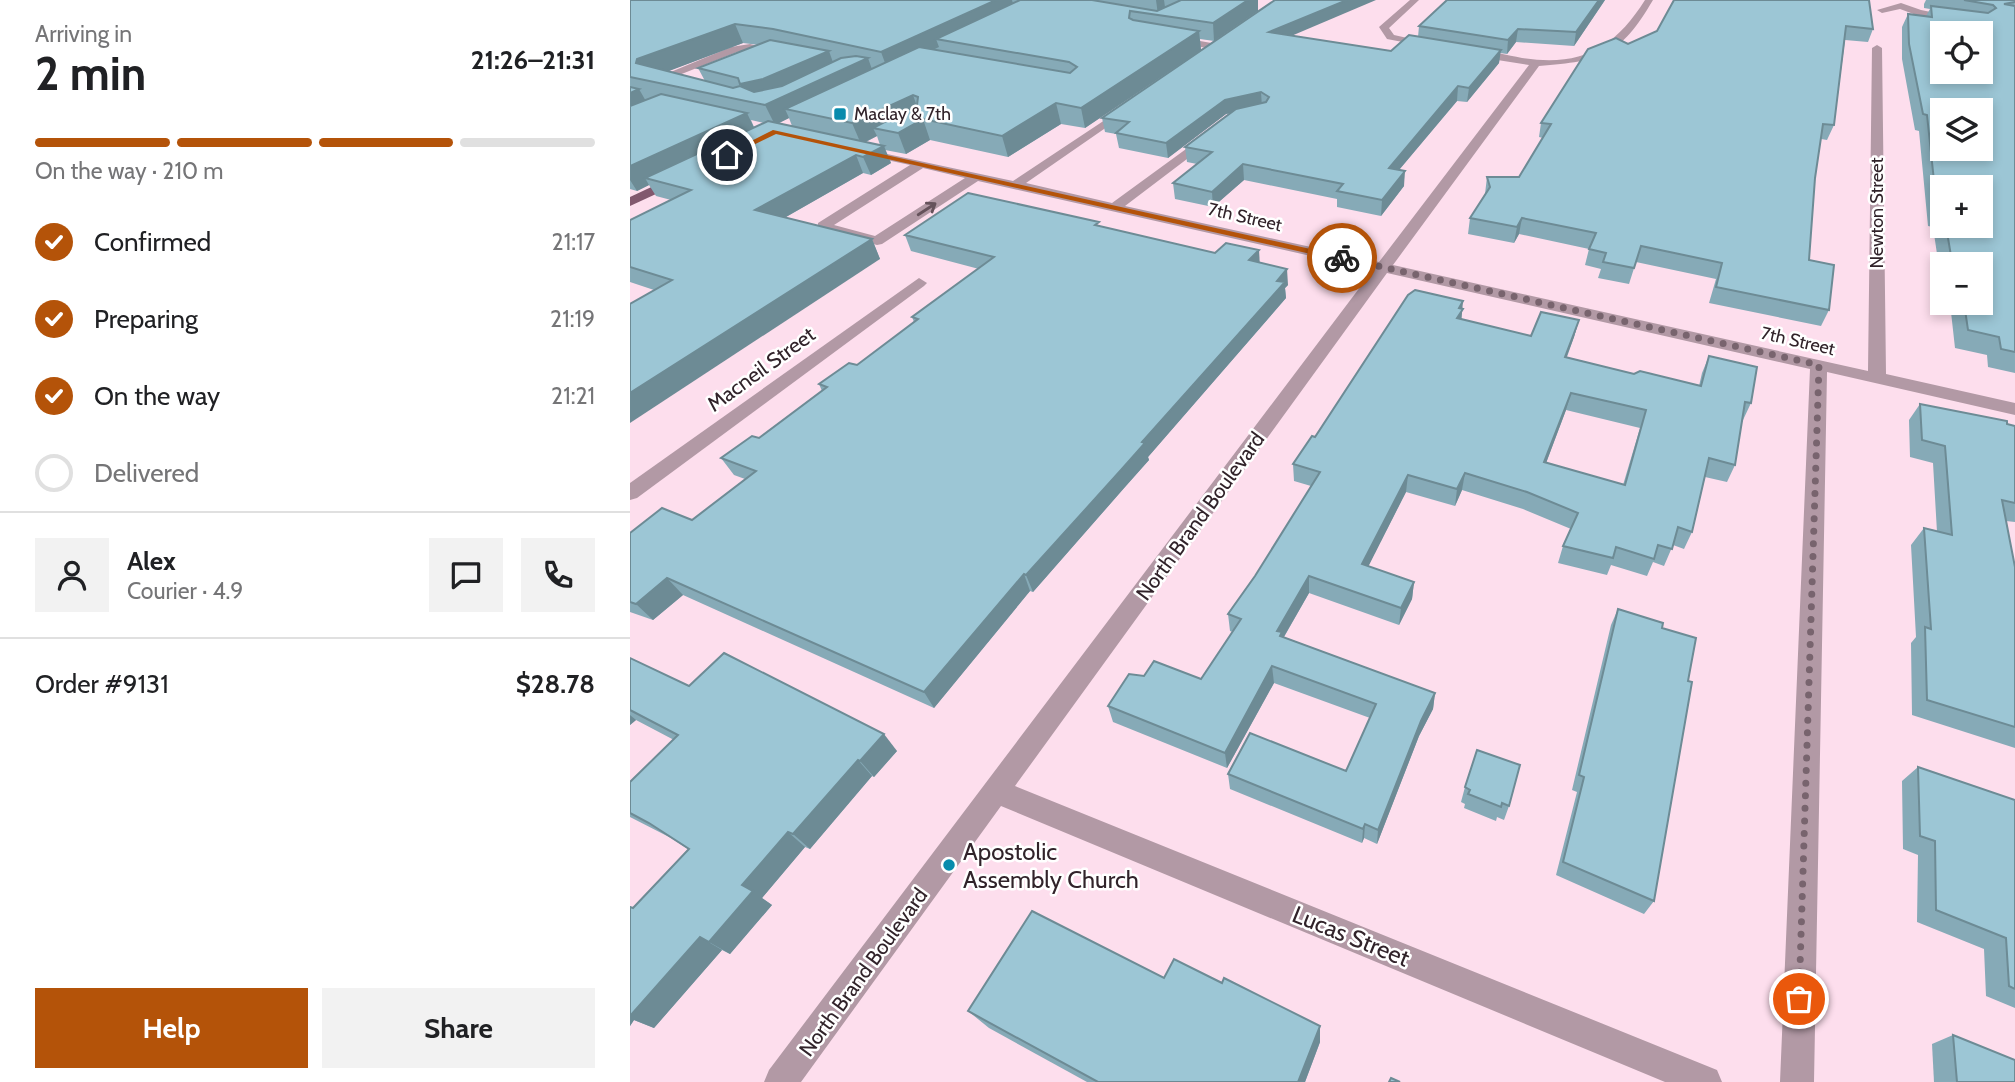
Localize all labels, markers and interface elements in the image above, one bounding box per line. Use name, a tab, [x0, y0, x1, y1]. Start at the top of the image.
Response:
text: Arriving in	[35, 20, 132, 48]
map controls	[1930, 21, 1993, 315]
button: locate	[1930, 21, 1993, 84]
text: 21:26–21:31	[471, 44, 595, 76]
text: 2 min	[35, 46, 146, 102]
button: layers	[1930, 98, 1993, 161]
place label: Maclay & 7th	[854, 103, 951, 125]
marker: Maclay & 7th	[832, 106, 848, 122]
pin	[697, 125, 757, 185]
icon: home	[708, 136, 746, 174]
text: On the way · 210 m	[35, 157, 223, 185]
street label: Newton Street	[1866, 158, 1888, 268]
button: +	[1930, 175, 1993, 238]
street label: 7th Street	[1206, 198, 1284, 236]
one-way arrow	[917, 201, 936, 216]
icon: check	[35, 223, 73, 261]
courier	[1307, 223, 1377, 293]
text: Confirmed	[94, 226, 211, 258]
text: 21:17	[552, 228, 595, 256]
icon: bike	[1323, 239, 1361, 277]
button: −	[1930, 252, 1993, 315]
icon: check	[35, 300, 73, 338]
text: Preparing	[94, 303, 198, 335]
text: 21:19	[550, 305, 595, 333]
street label: Macneil Street	[702, 322, 820, 416]
street label: 7th Street	[1759, 322, 1837, 360]
icon: check	[35, 377, 73, 415]
text: On the way	[94, 380, 220, 412]
text: 21:21	[551, 382, 595, 410]
street label: North Brand Boulevard	[1131, 427, 1269, 605]
text: Delivered	[94, 457, 199, 489]
button: person	[35, 538, 109, 612]
button: chat	[429, 538, 503, 612]
button: phone	[521, 538, 595, 612]
text: Alex	[127, 545, 176, 577]
text: Courier · 4.9	[127, 577, 243, 605]
text: Order #9131	[35, 668, 169, 700]
text: $28.78	[516, 668, 595, 700]
place label: Apostolic Assembly Church	[963, 837, 1139, 894]
marker: Apostolic Assembly Church	[941, 857, 957, 873]
street label: North Brand Boulevard	[794, 883, 932, 1061]
street label: Lucas Street	[1288, 899, 1414, 973]
pin	[1769, 969, 1829, 1029]
icon: bag	[1780, 980, 1818, 1018]
button: Help	[35, 988, 308, 1068]
button: Share	[322, 988, 595, 1068]

